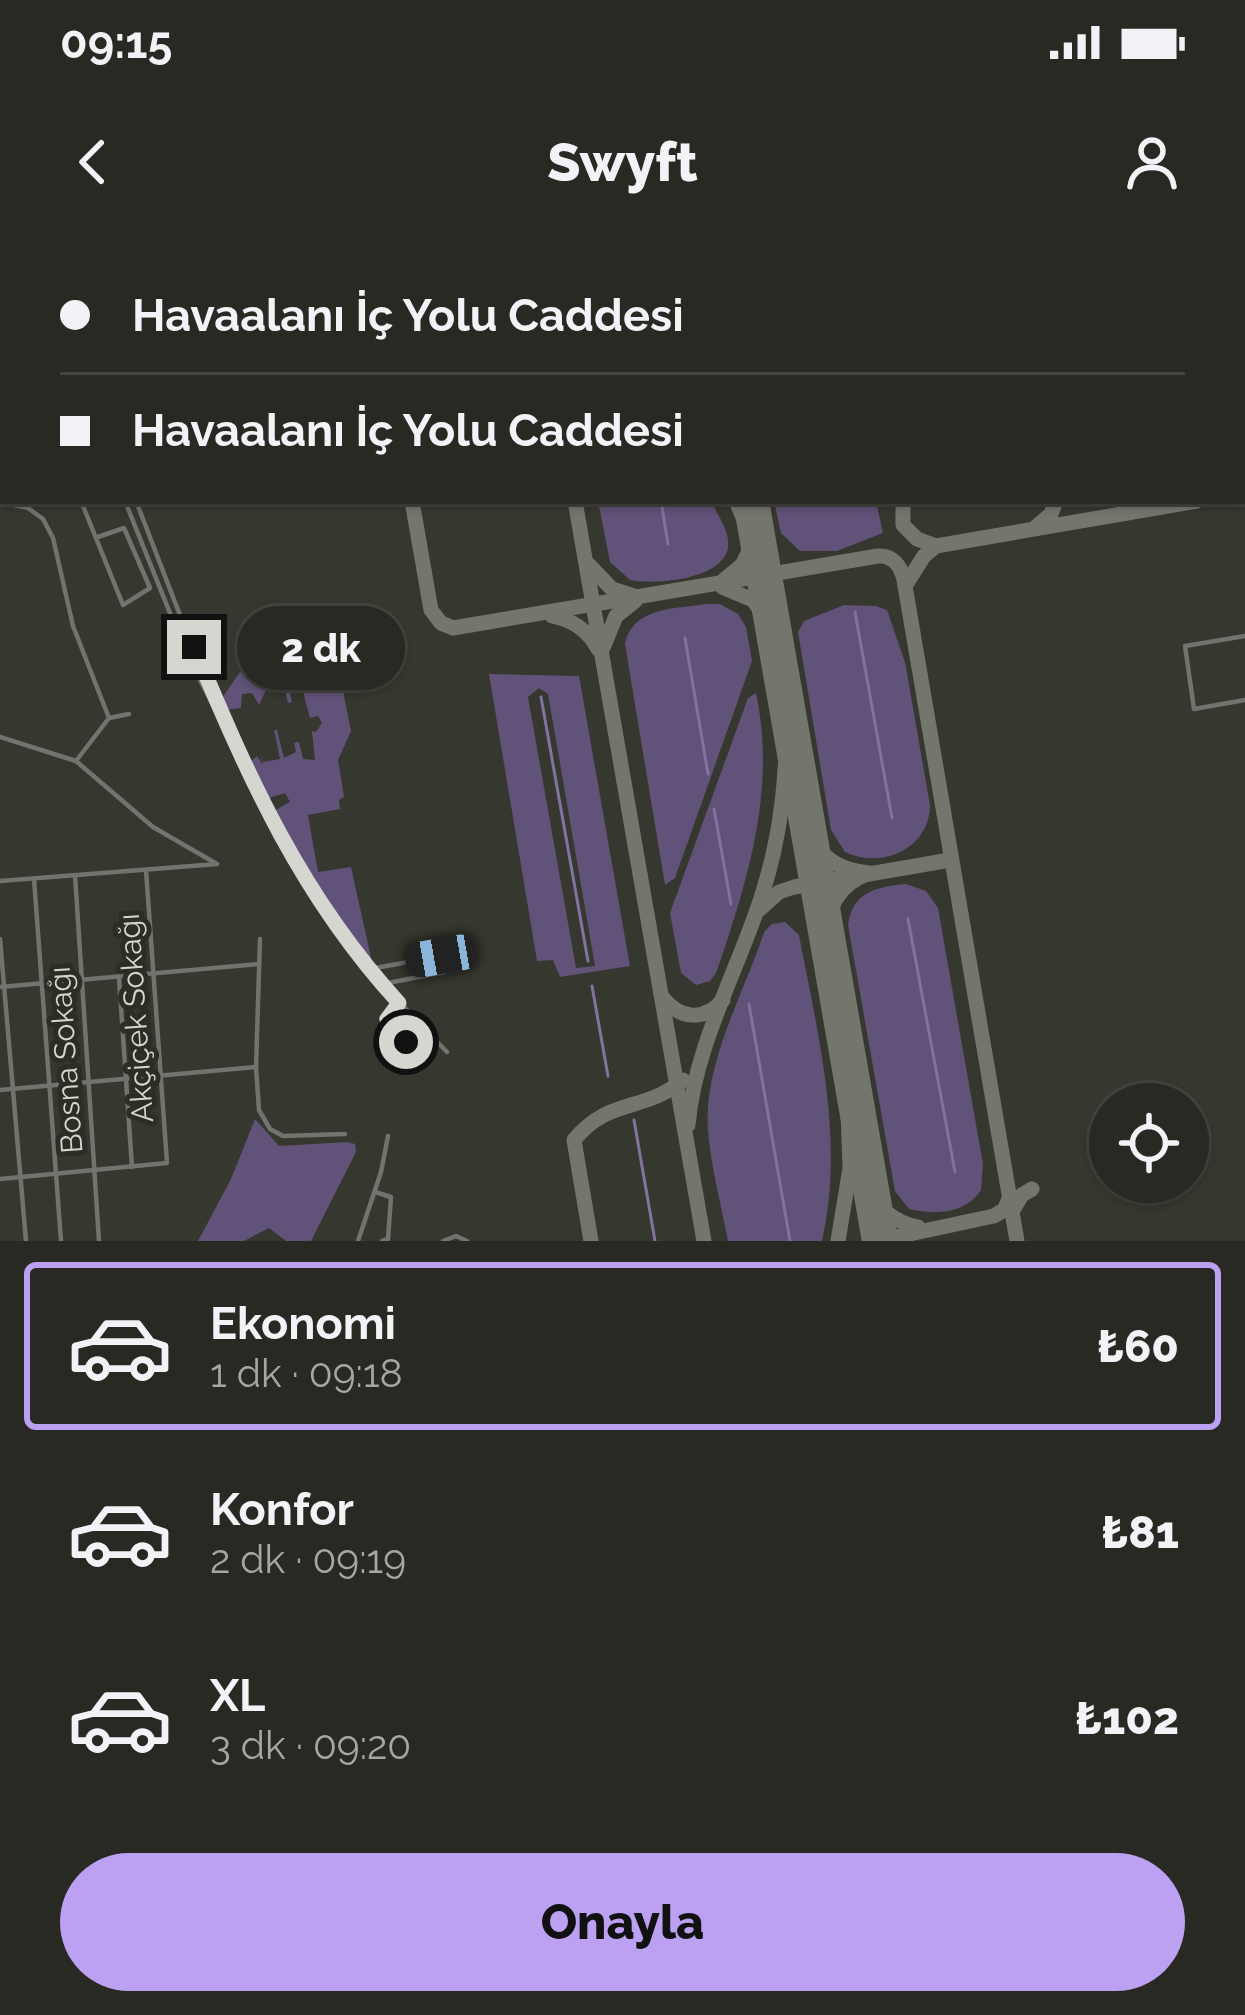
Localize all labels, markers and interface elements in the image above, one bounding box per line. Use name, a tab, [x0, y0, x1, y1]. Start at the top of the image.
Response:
text: 09:15	[60, 16, 172, 69]
icon: back	[60, 129, 126, 195]
icon: person	[1119, 129, 1185, 195]
text: Swyft	[547, 130, 698, 194]
text: Havaalanı İç Yolu Caddesi	[132, 289, 684, 342]
text: Havaalanı İç Yolu Caddesi	[132, 404, 684, 457]
callout: 2 dk	[236, 605, 404, 689]
route end	[167, 620, 221, 674]
text: 2 dk	[281, 625, 361, 671]
street label: Akçiçek Sokağı	[111, 912, 160, 1124]
car	[402, 932, 480, 980]
street label: Bosna Sokağı	[42, 965, 89, 1155]
route start	[379, 1015, 433, 1069]
map controls	[1089, 1083, 1209, 1203]
button: locate	[1089, 1083, 1209, 1203]
icon: car	[66, 1292, 174, 1400]
text: Ekonomi	[210, 1297, 396, 1350]
text: ₺60	[1097, 1320, 1179, 1373]
text: 1 dk · 09:18	[210, 1350, 403, 1396]
icon: car	[66, 1478, 174, 1586]
text: Konfor	[210, 1483, 354, 1536]
text: ₺81	[1102, 1506, 1179, 1559]
text: 2 dk · 09:19	[210, 1536, 406, 1582]
icon: car	[66, 1664, 174, 1772]
text: XL	[210, 1669, 265, 1722]
text: ₺102	[1075, 1692, 1179, 1745]
text: 3 dk · 09:20	[210, 1722, 411, 1768]
button: Onayla	[60, 1853, 1185, 1991]

